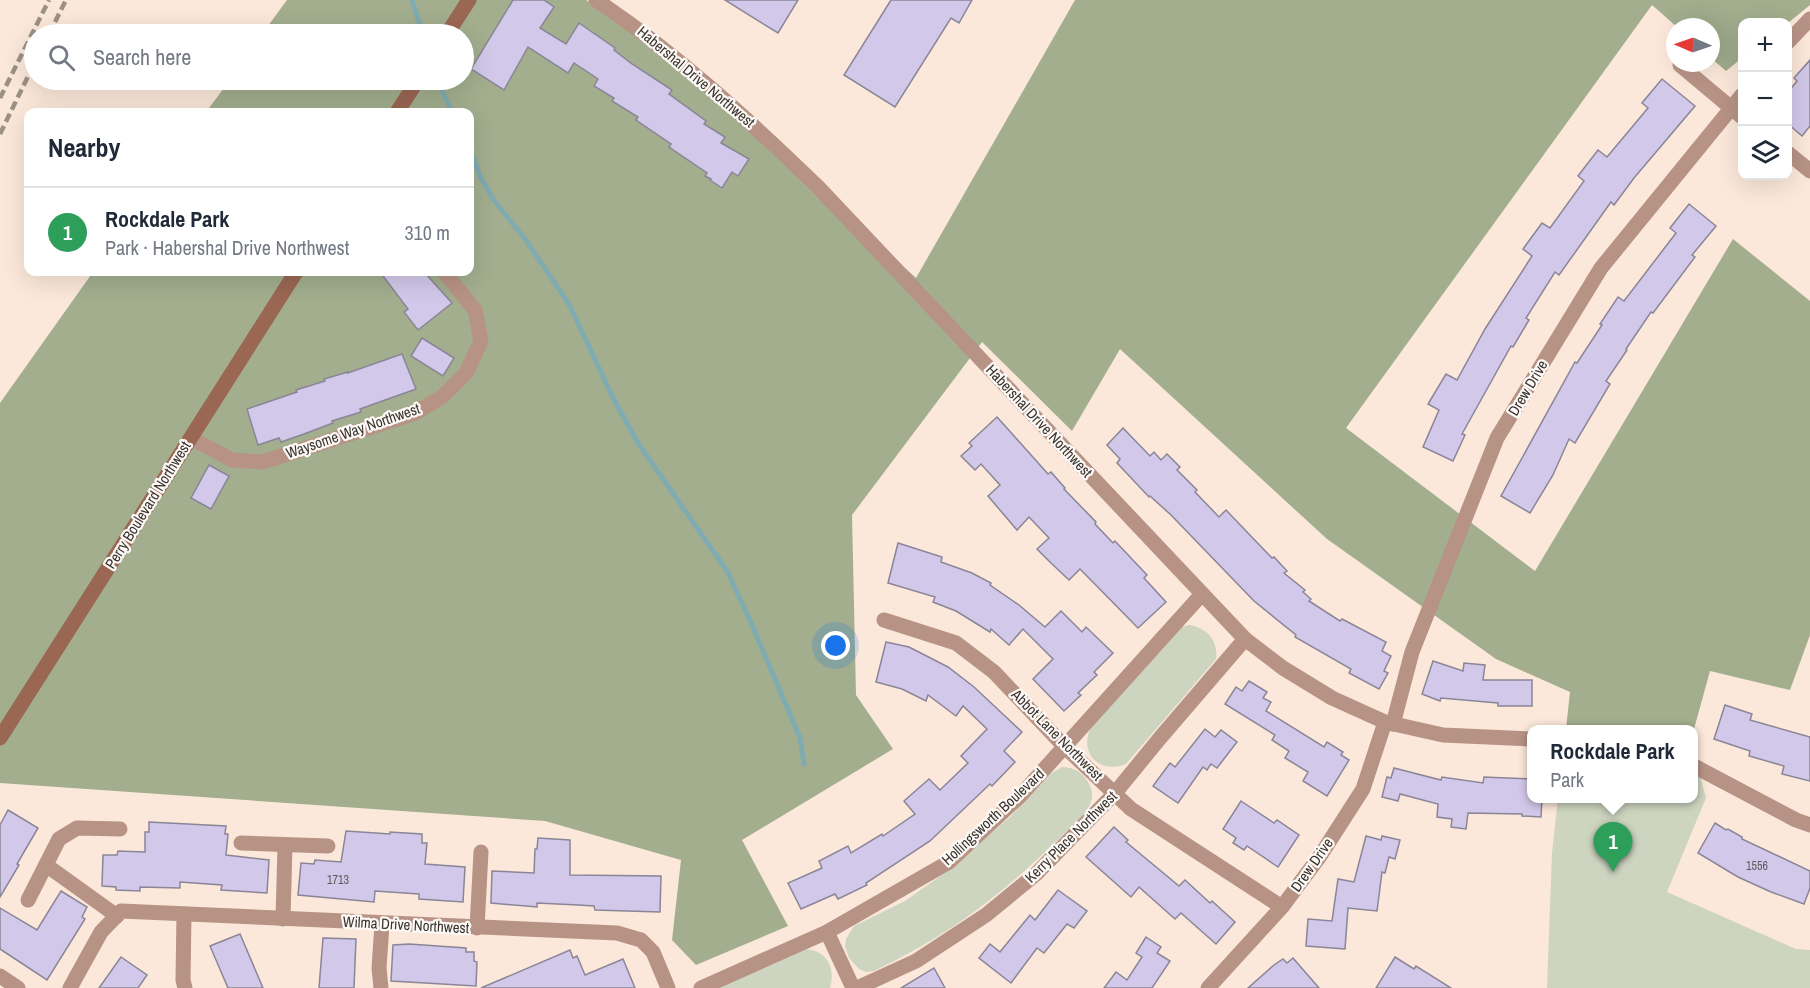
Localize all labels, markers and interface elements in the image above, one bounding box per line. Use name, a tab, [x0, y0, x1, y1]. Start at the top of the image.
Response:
north arrow	[1666, 18, 1720, 72]
map controls	[1738, 18, 1792, 180]
button: +	[1738, 18, 1792, 72]
street label: Habershal Drive Northwest	[633, 21, 760, 132]
search box	[24, 24, 474, 90]
icon: search	[45, 41, 78, 74]
text: Search here	[93, 42, 191, 72]
button: −	[1738, 72, 1792, 126]
button: layers	[1738, 126, 1792, 180]
text: Nearby	[48, 130, 120, 165]
text: Rockdale Park	[105, 204, 229, 234]
text: 1	[63, 219, 72, 246]
text: 310 m	[404, 219, 450, 246]
text: Park · Habershal Drive Northwest	[105, 234, 349, 261]
street label: Drew Drive	[1503, 356, 1552, 420]
street label: Habershal Drive Northwest	[981, 360, 1098, 482]
street label: Waysome Way Northwest	[283, 398, 423, 463]
street label: Perry Boulevard Northwest	[100, 436, 196, 573]
your location	[821, 631, 850, 660]
street label: Abbot Lane Northwest	[1006, 683, 1108, 786]
popup	[1527, 725, 1698, 803]
text: Rockdale Park	[1550, 736, 1675, 766]
street label: Hollingsworth Boulevard	[937, 763, 1049, 870]
text: Park	[1550, 766, 1584, 793]
street label: Kerry Place Northwest	[1020, 786, 1122, 887]
pin: 1	[1594, 822, 1632, 872]
street label: Drew Drive	[1285, 833, 1338, 896]
house number: 1556	[1746, 858, 1768, 874]
house number: 1713	[327, 872, 349, 888]
street label: Wilma Drive Northwest	[342, 911, 470, 938]

